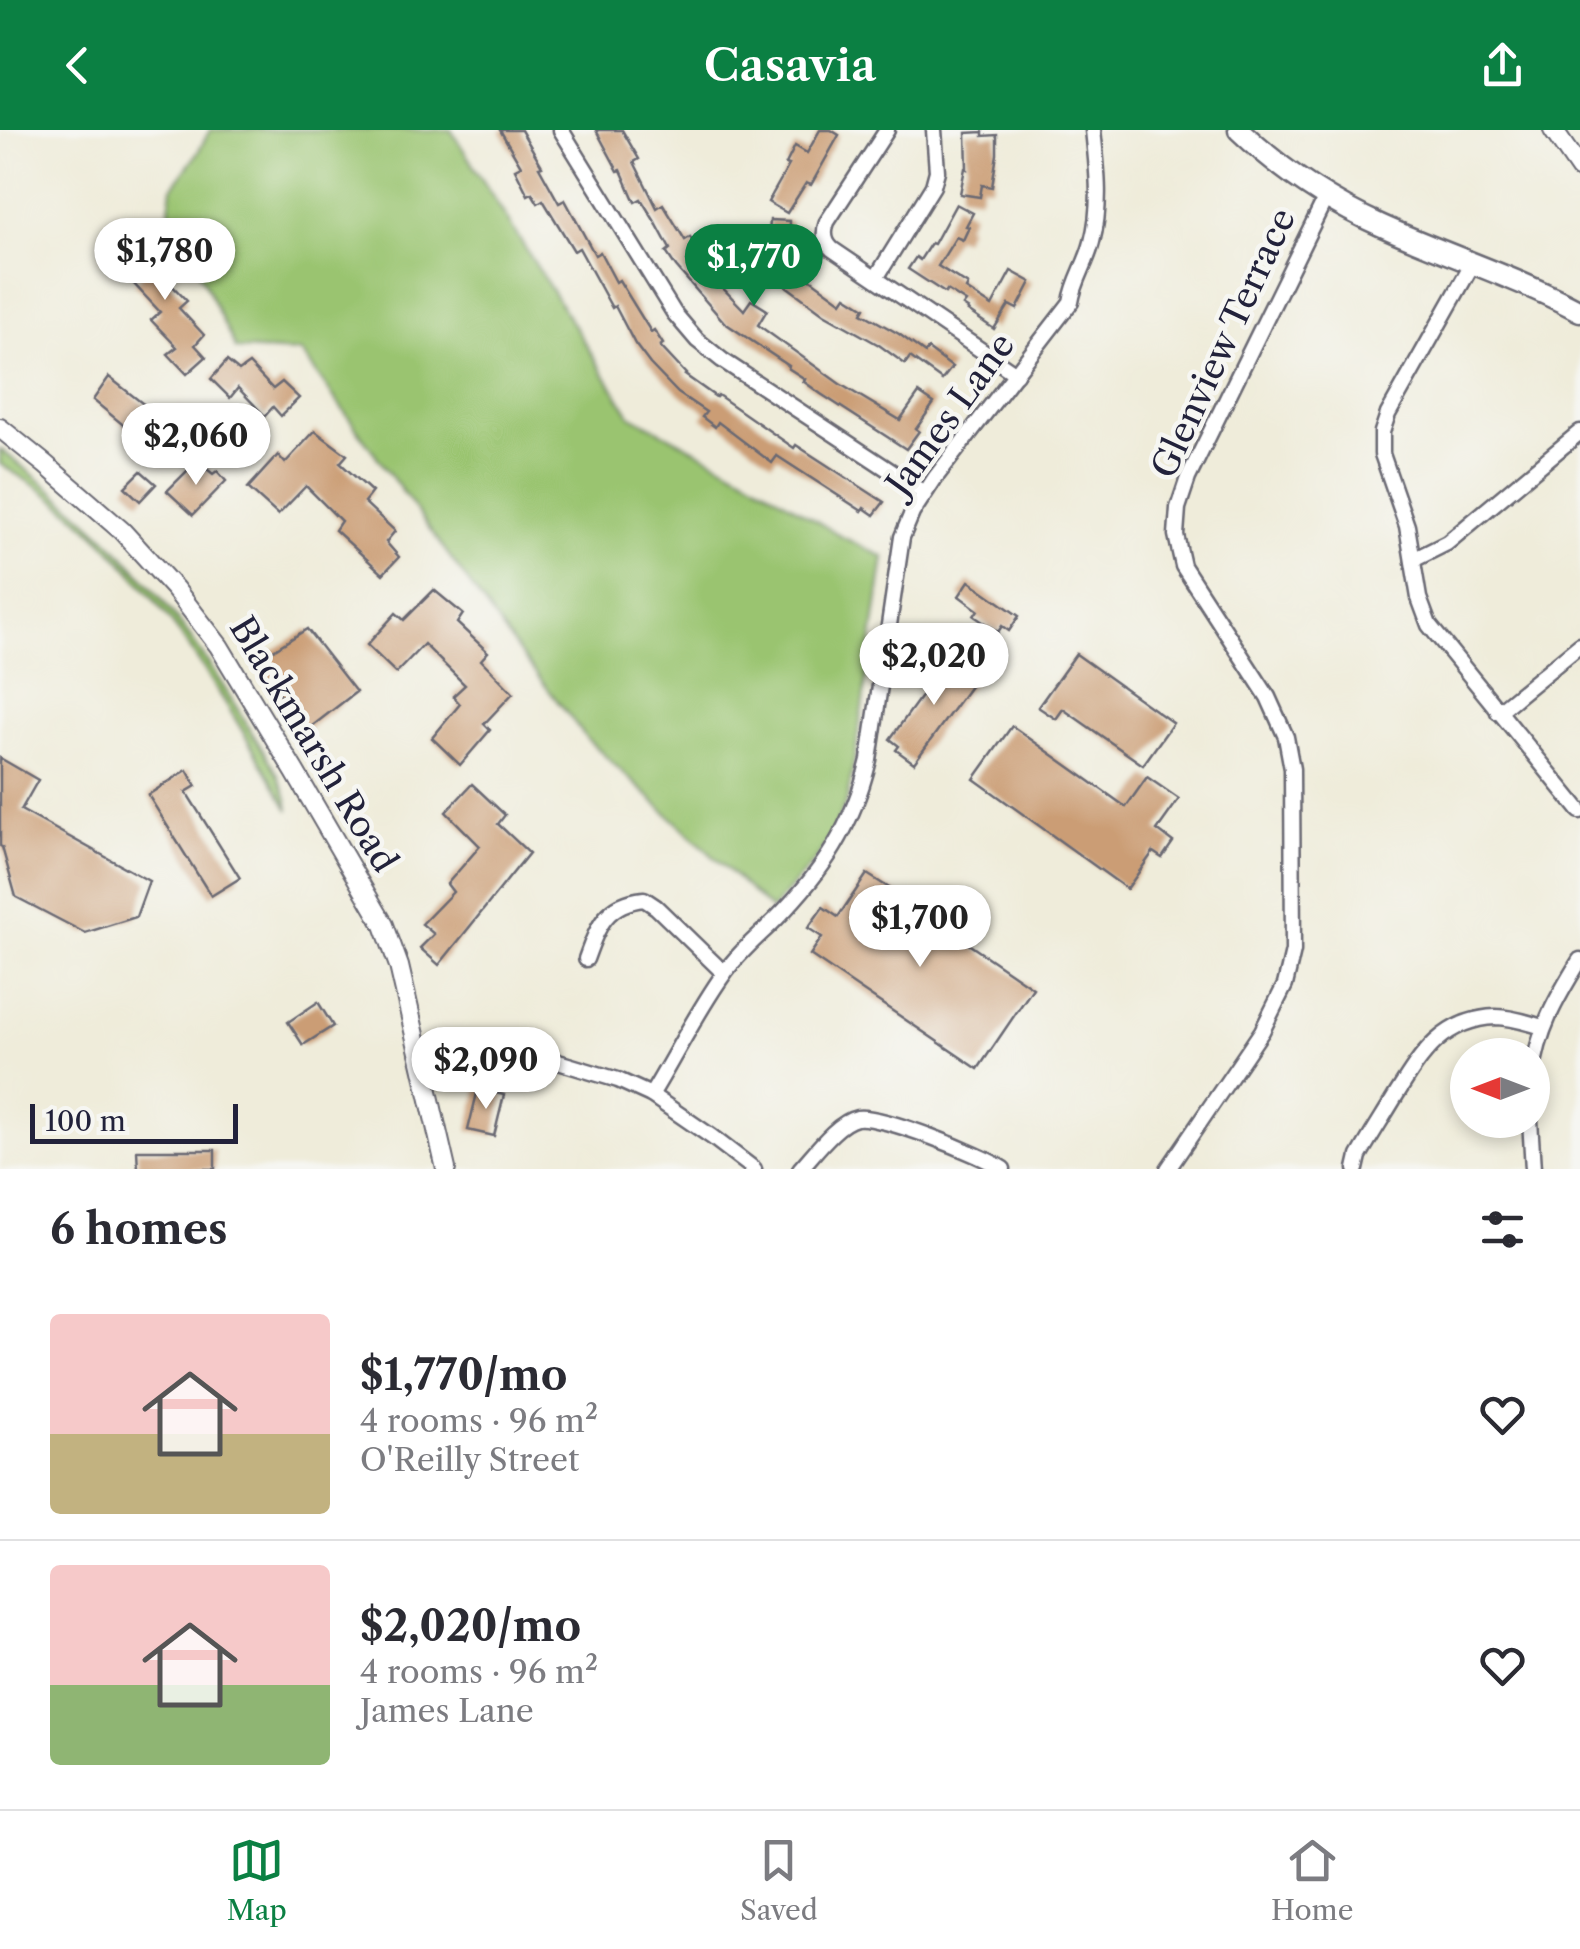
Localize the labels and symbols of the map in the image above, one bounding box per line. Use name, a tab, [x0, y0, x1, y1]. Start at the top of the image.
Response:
street label: Glenview Terrace	[1142, 201, 1304, 485]
pin: $1,780	[84, 218, 246, 303]
pin: $1,770	[673, 224, 835, 309]
street label: James Lane	[874, 324, 1023, 508]
pin: $2,060	[115, 403, 277, 488]
street label: Blackmarsh Road	[221, 608, 407, 880]
pin: $2,020	[853, 623, 1015, 708]
pin: $1,700	[839, 885, 1001, 970]
pin: $2,090	[405, 1027, 567, 1112]
north arrow	[1450, 1038, 1550, 1138]
scale bar	[30, 1099, 238, 1144]

